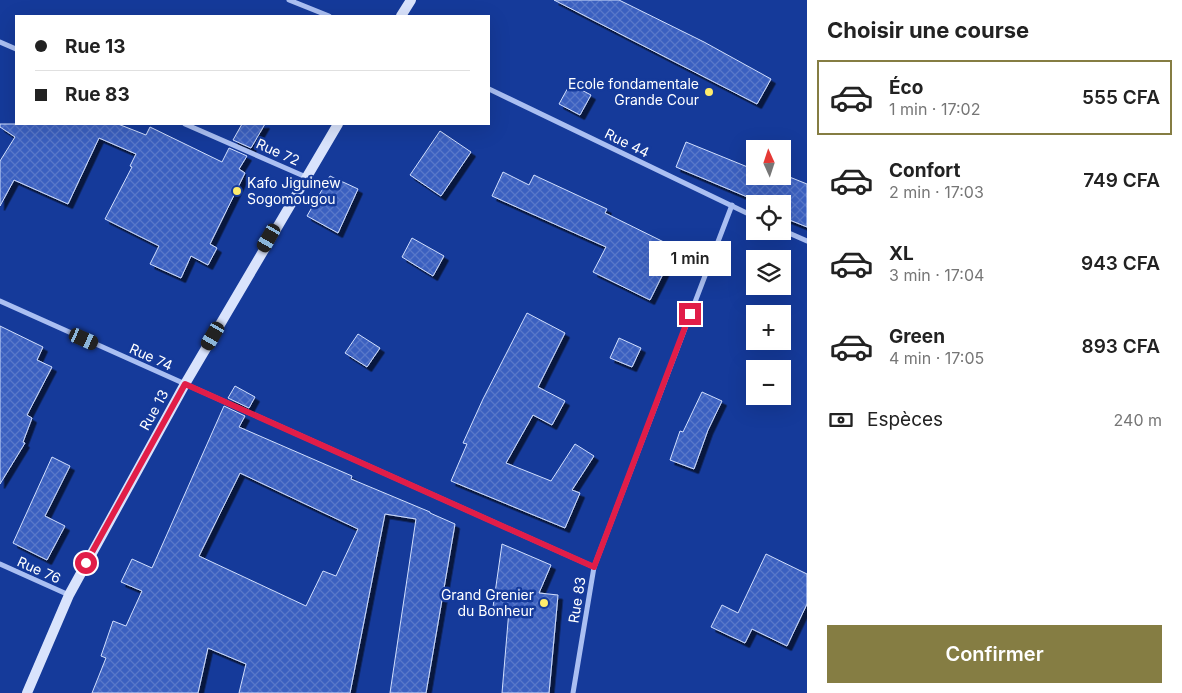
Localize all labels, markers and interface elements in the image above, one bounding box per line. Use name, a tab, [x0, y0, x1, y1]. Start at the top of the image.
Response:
text: Choisir une course	[827, 17, 1029, 43]
text: Rue 13	[65, 35, 126, 58]
place label: Ecole fondamentale Grande Cour	[568, 75, 699, 108]
icon: car	[829, 75, 874, 120]
text: Éco	[889, 76, 923, 99]
text: Rue 83	[65, 83, 130, 106]
marker: Ecole fondamentale Grande Cour	[703, 86, 715, 98]
text: 555 CFA	[1082, 86, 1160, 109]
text: 1 min · 17:02	[889, 99, 980, 119]
street label: Rue 44	[602, 125, 652, 161]
street label: Rue 72	[254, 134, 303, 169]
north arrow	[746, 140, 791, 185]
map controls	[746, 140, 791, 405]
icon: car	[829, 158, 874, 203]
text: Confort	[889, 159, 960, 182]
text: 749 CFA	[1083, 169, 1160, 192]
place label: Kafo Jiguinew Sogomougou	[247, 174, 341, 207]
text: 2 min · 17:03	[889, 182, 984, 202]
marker: Kafo Jiguinew Sogomougou	[231, 185, 243, 197]
button: locate	[746, 195, 791, 240]
car	[255, 221, 282, 255]
icon: car	[829, 241, 874, 286]
callout: 1 min	[649, 242, 731, 276]
text: XL	[889, 242, 914, 265]
text: 1 min	[670, 248, 710, 268]
button: layers	[746, 250, 791, 295]
text: 943 CFA	[1081, 252, 1160, 275]
text: 3 min · 17:04	[889, 265, 984, 285]
route end	[679, 303, 701, 325]
button: +	[746, 305, 791, 350]
car	[199, 319, 226, 353]
icon: car	[829, 324, 874, 369]
text: Green	[889, 325, 945, 348]
car	[67, 326, 100, 352]
text: 893 CFA	[1082, 335, 1160, 358]
street label: Rue 74	[127, 340, 175, 374]
text: 4 min · 17:05	[889, 348, 984, 368]
button: −	[746, 360, 791, 405]
street label: Rue 13	[136, 387, 172, 433]
icon: cash	[827, 406, 855, 434]
text: Espèces	[867, 408, 943, 431]
text: 240 m	[1114, 410, 1162, 430]
street label: Rue 76	[15, 552, 64, 587]
route start	[75, 552, 97, 574]
street label: Rue 83	[564, 576, 589, 624]
place label: Grand Grenier du Bonheur	[441, 586, 534, 619]
marker: Grand Grenier du Bonheur	[538, 597, 550, 609]
button: Confirmer	[827, 625, 1162, 683]

